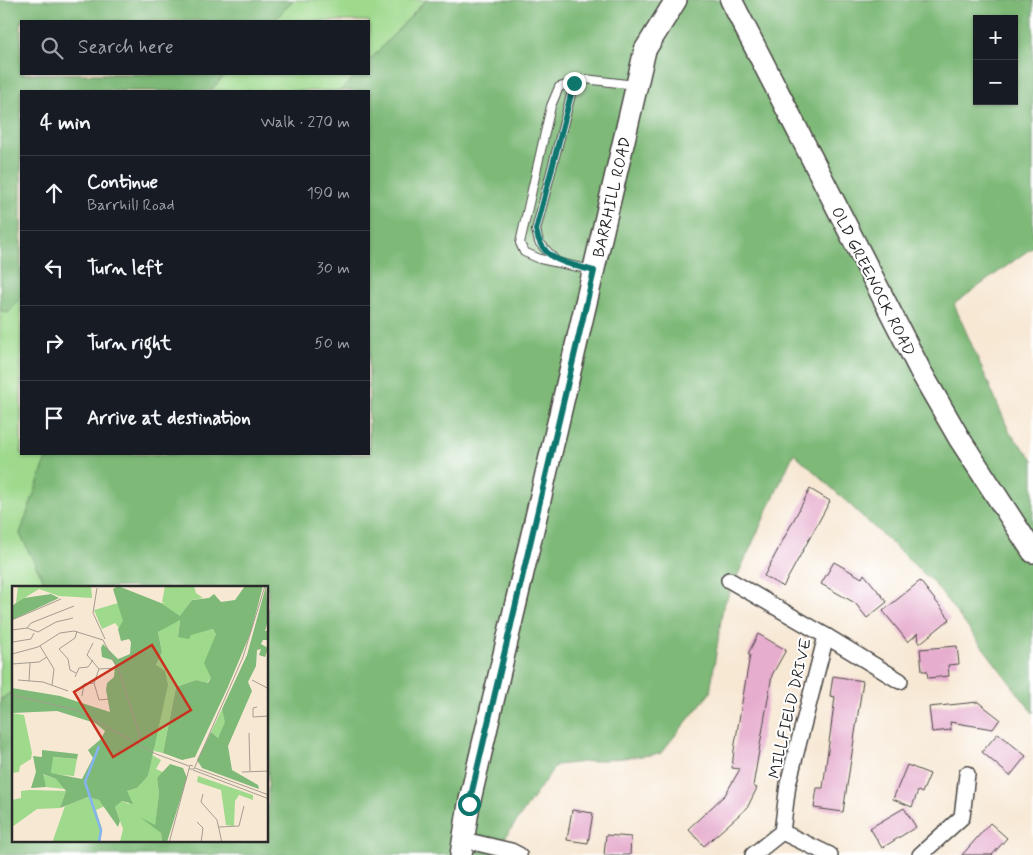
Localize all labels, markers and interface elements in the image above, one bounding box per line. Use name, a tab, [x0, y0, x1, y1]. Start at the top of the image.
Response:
map controls	[973, 15, 1018, 105]
button: +	[973, 15, 1018, 60]
search box	[20, 20, 370, 75]
icon: search	[38, 34, 66, 62]
text: Search here	[78, 35, 174, 60]
button: −	[973, 60, 1018, 105]
route end	[563, 72, 586, 95]
text: 4 min	[40, 109, 91, 137]
text: Walk · 270 m	[261, 112, 350, 133]
street label: BARRHILL ROAD	[588, 135, 637, 260]
text: Continue	[87, 170, 158, 195]
icon: ahead	[40, 179, 68, 207]
text: 190 m	[307, 183, 350, 204]
text: Barrhill Road	[87, 195, 175, 216]
street label: OLD GREENOCK ROAD	[826, 204, 919, 360]
icon: left	[40, 254, 68, 282]
text: Turn left	[87, 256, 163, 281]
text: 30 m	[317, 258, 350, 279]
icon: right	[40, 329, 68, 357]
text: Turn right	[87, 331, 171, 356]
text: 50 m	[314, 333, 350, 354]
icon: arrive	[40, 404, 68, 432]
text: Arrive at destination	[87, 406, 251, 431]
inset map	[12, 586, 269, 842]
street label: MILLFIELD DRIVE	[764, 636, 817, 781]
route start	[458, 793, 481, 816]

